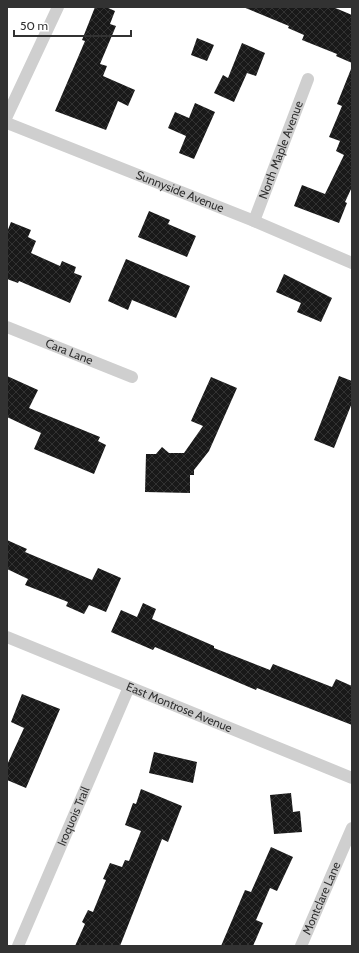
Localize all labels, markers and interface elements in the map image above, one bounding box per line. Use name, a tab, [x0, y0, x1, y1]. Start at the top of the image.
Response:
scale bar	[14, 12, 131, 38]
text: 50 m	[20, 18, 48, 33]
street label: North Maple Avenue	[255, 99, 306, 201]
street label: Sunnyside Avenue	[134, 167, 226, 215]
street label: Cara Lane	[43, 335, 95, 368]
street label: East Montrose Avenue	[124, 679, 235, 735]
street label: Iroquois Trail	[54, 784, 92, 848]
street label: Montclare Lane	[299, 859, 344, 937]

